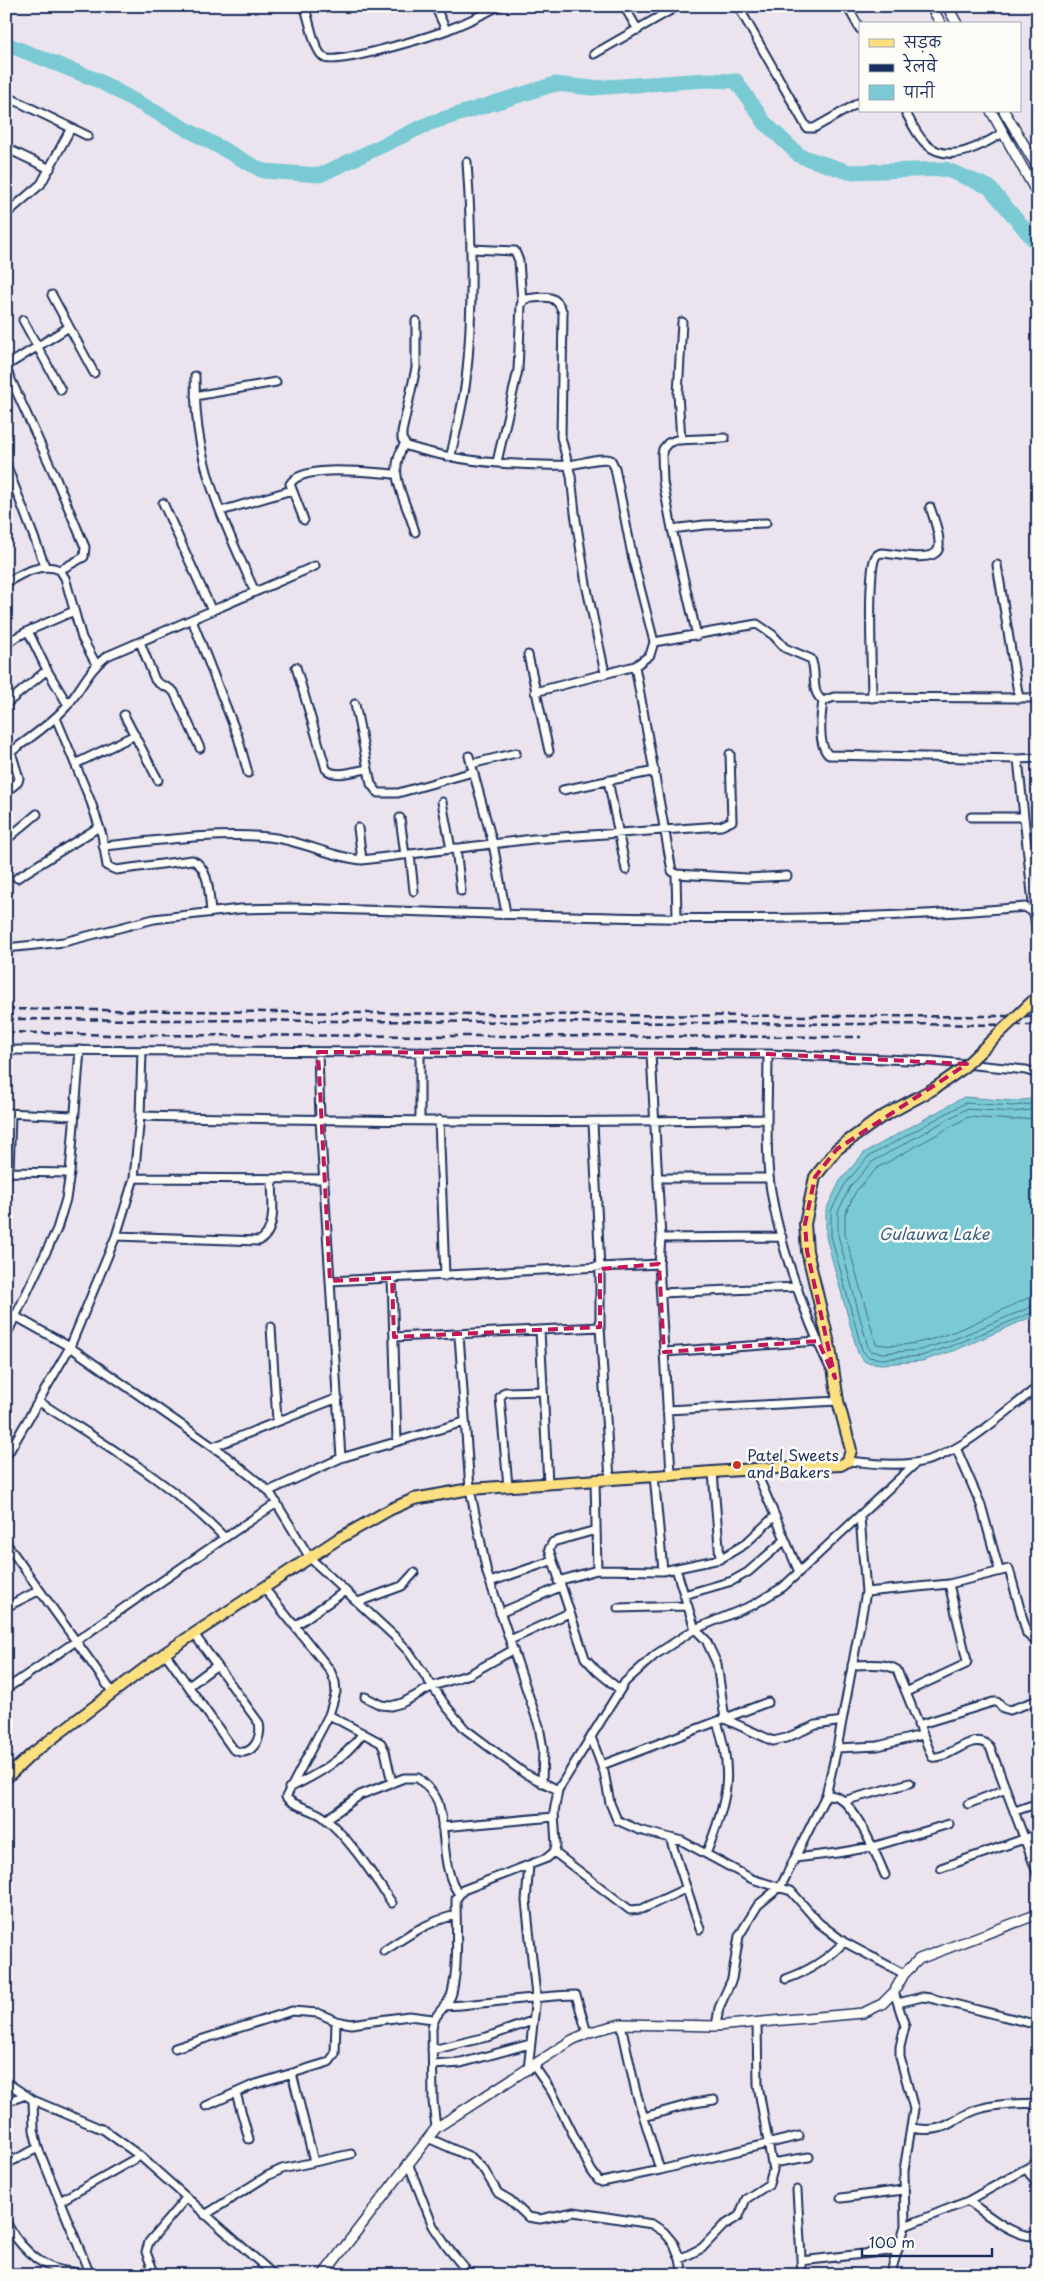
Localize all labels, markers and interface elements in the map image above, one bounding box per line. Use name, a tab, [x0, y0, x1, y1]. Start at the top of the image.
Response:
legend	[859, 22, 1022, 112]
text: सड़क	[903, 30, 942, 53]
text: रेलवे	[902, 53, 938, 77]
text: पानी	[903, 80, 936, 103]
water label: Gulauwa Lake	[879, 1221, 991, 1245]
place label: Patel Sweets and Bakers	[747, 1443, 839, 1483]
marker: Patel Sweets and Bakers	[731, 1459, 743, 1471]
scale bar	[862, 2226, 992, 2258]
text: 100 m	[869, 2230, 915, 2253]

